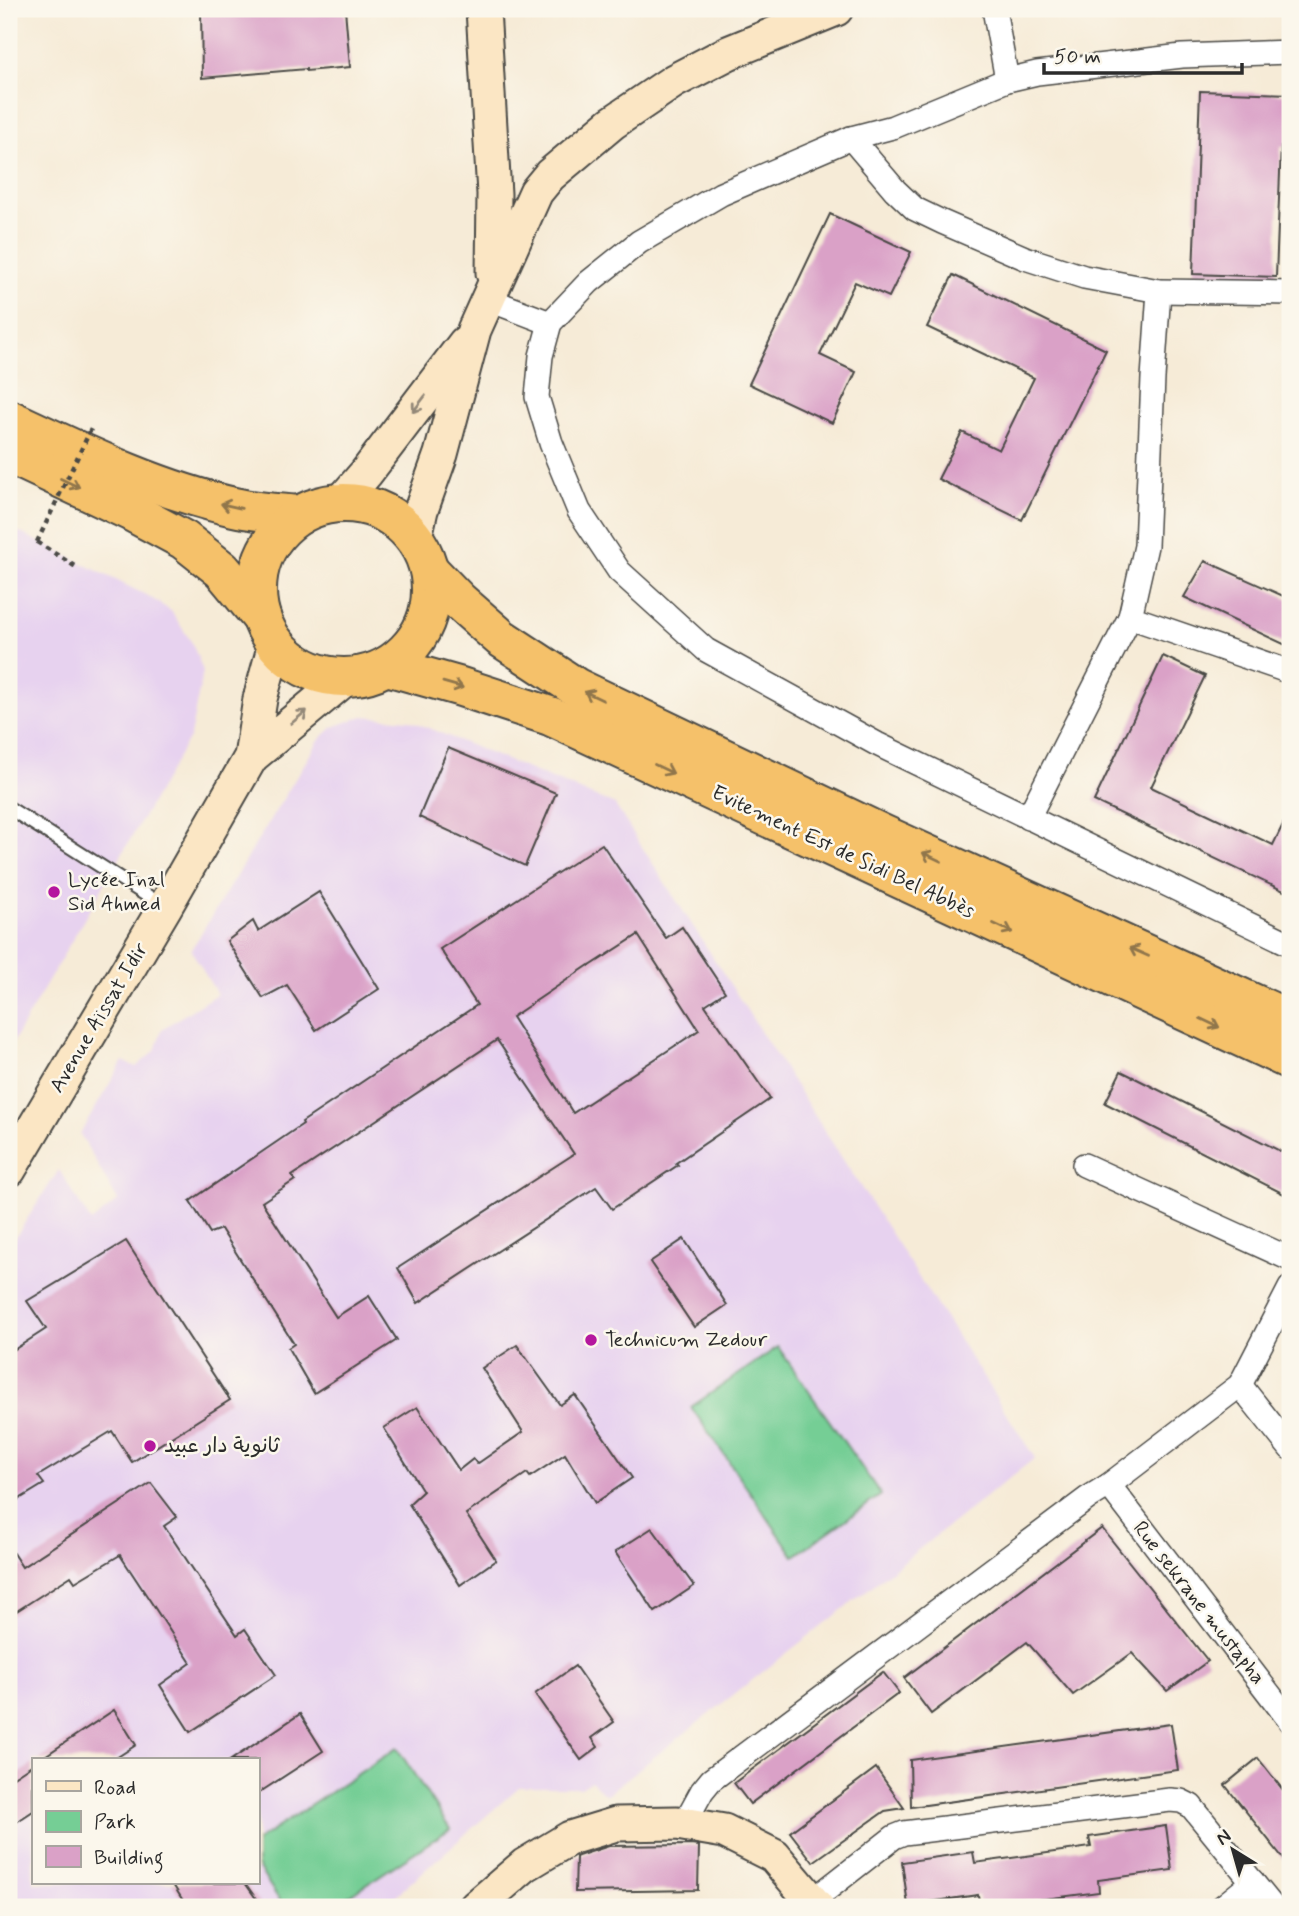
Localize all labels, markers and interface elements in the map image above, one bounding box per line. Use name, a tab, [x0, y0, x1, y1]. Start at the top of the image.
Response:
scale bar	[1044, 32, 1241, 76]
text: 50 m	[1054, 43, 1101, 71]
one-way arrow	[411, 394, 426, 413]
one-way arrow	[59, 477, 81, 490]
one-way arrow	[220, 498, 243, 512]
one-way arrow	[442, 679, 464, 692]
one-way arrow	[584, 689, 605, 702]
one-way arrow	[290, 710, 308, 726]
one-way arrow	[653, 763, 674, 776]
street label: Evitement Est de Sidi Bel Abbès	[707, 779, 979, 925]
one-way arrow	[922, 850, 943, 863]
place label: Lycée Inal Sid Ahmed	[68, 866, 165, 918]
marker: Lycée Inal Sid Ahmed	[46, 884, 62, 900]
one-way arrow	[992, 921, 1013, 935]
street label: Avenue Aïssat Idir	[43, 937, 155, 1098]
one-way arrow	[1129, 945, 1150, 958]
one-way arrow	[1198, 1017, 1220, 1030]
place label: Technicum Zedour	[605, 1326, 768, 1354]
marker: Technicum Zedour	[583, 1332, 599, 1348]
place label: ثانوية دار عبيد	[164, 1432, 280, 1460]
marker: ثانوية دار عبيد	[142, 1438, 158, 1454]
street label: Rue sekrane mustapha	[1126, 1515, 1272, 1691]
legend	[32, 1758, 259, 1884]
text: Road	[94, 1774, 136, 1802]
text: Park	[94, 1808, 136, 1836]
north arrow	[1198, 1814, 1268, 1884]
text: N	[1211, 1824, 1236, 1851]
text: Building	[94, 1844, 164, 1874]

